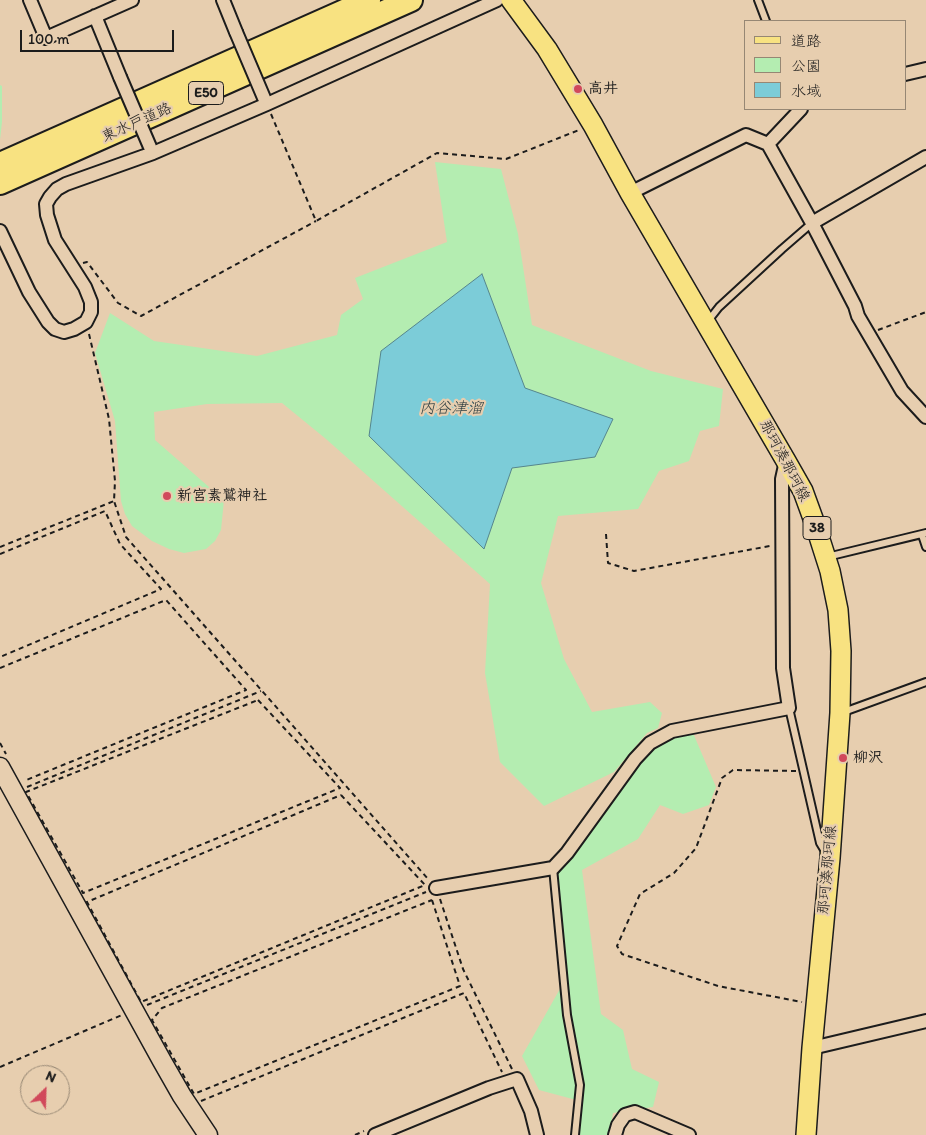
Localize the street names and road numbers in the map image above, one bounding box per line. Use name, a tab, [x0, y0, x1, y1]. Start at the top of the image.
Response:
road number: E50	[188, 82, 224, 105]
street label: 東水戸道路	[99, 100, 175, 146]
street label: 那珂湊那珂線	[755, 417, 813, 505]
road number: 38	[803, 516, 831, 540]
street label: 那珂湊那珂線	[815, 824, 841, 916]

